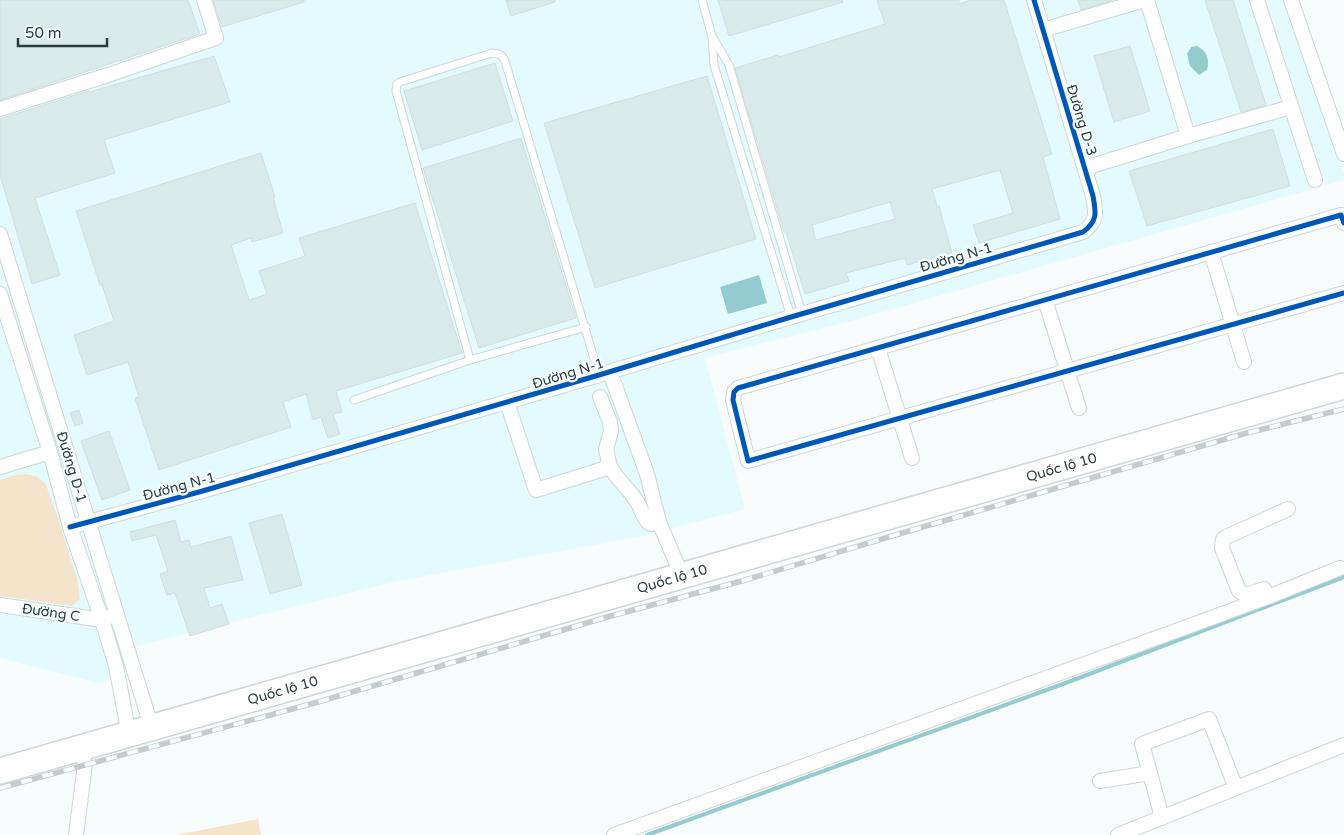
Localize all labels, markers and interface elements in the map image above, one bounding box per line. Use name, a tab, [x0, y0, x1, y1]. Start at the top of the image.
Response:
scale bar	[18, 15, 106, 47]
text: 50 m	[25, 24, 62, 42]
street label: Đường D-3	[1063, 82, 1100, 158]
street label: Đường N-1	[918, 239, 994, 276]
street label: Đường N-1	[530, 354, 606, 392]
street label: Đường D-1	[53, 429, 90, 505]
street label: Quốc lộ 10	[1024, 449, 1099, 486]
street label: Đường N-1	[141, 469, 217, 504]
street label: Quốc lộ 10	[635, 561, 710, 597]
street label: Đường C	[21, 600, 81, 625]
street label: Quốc lộ 10	[245, 672, 320, 709]

